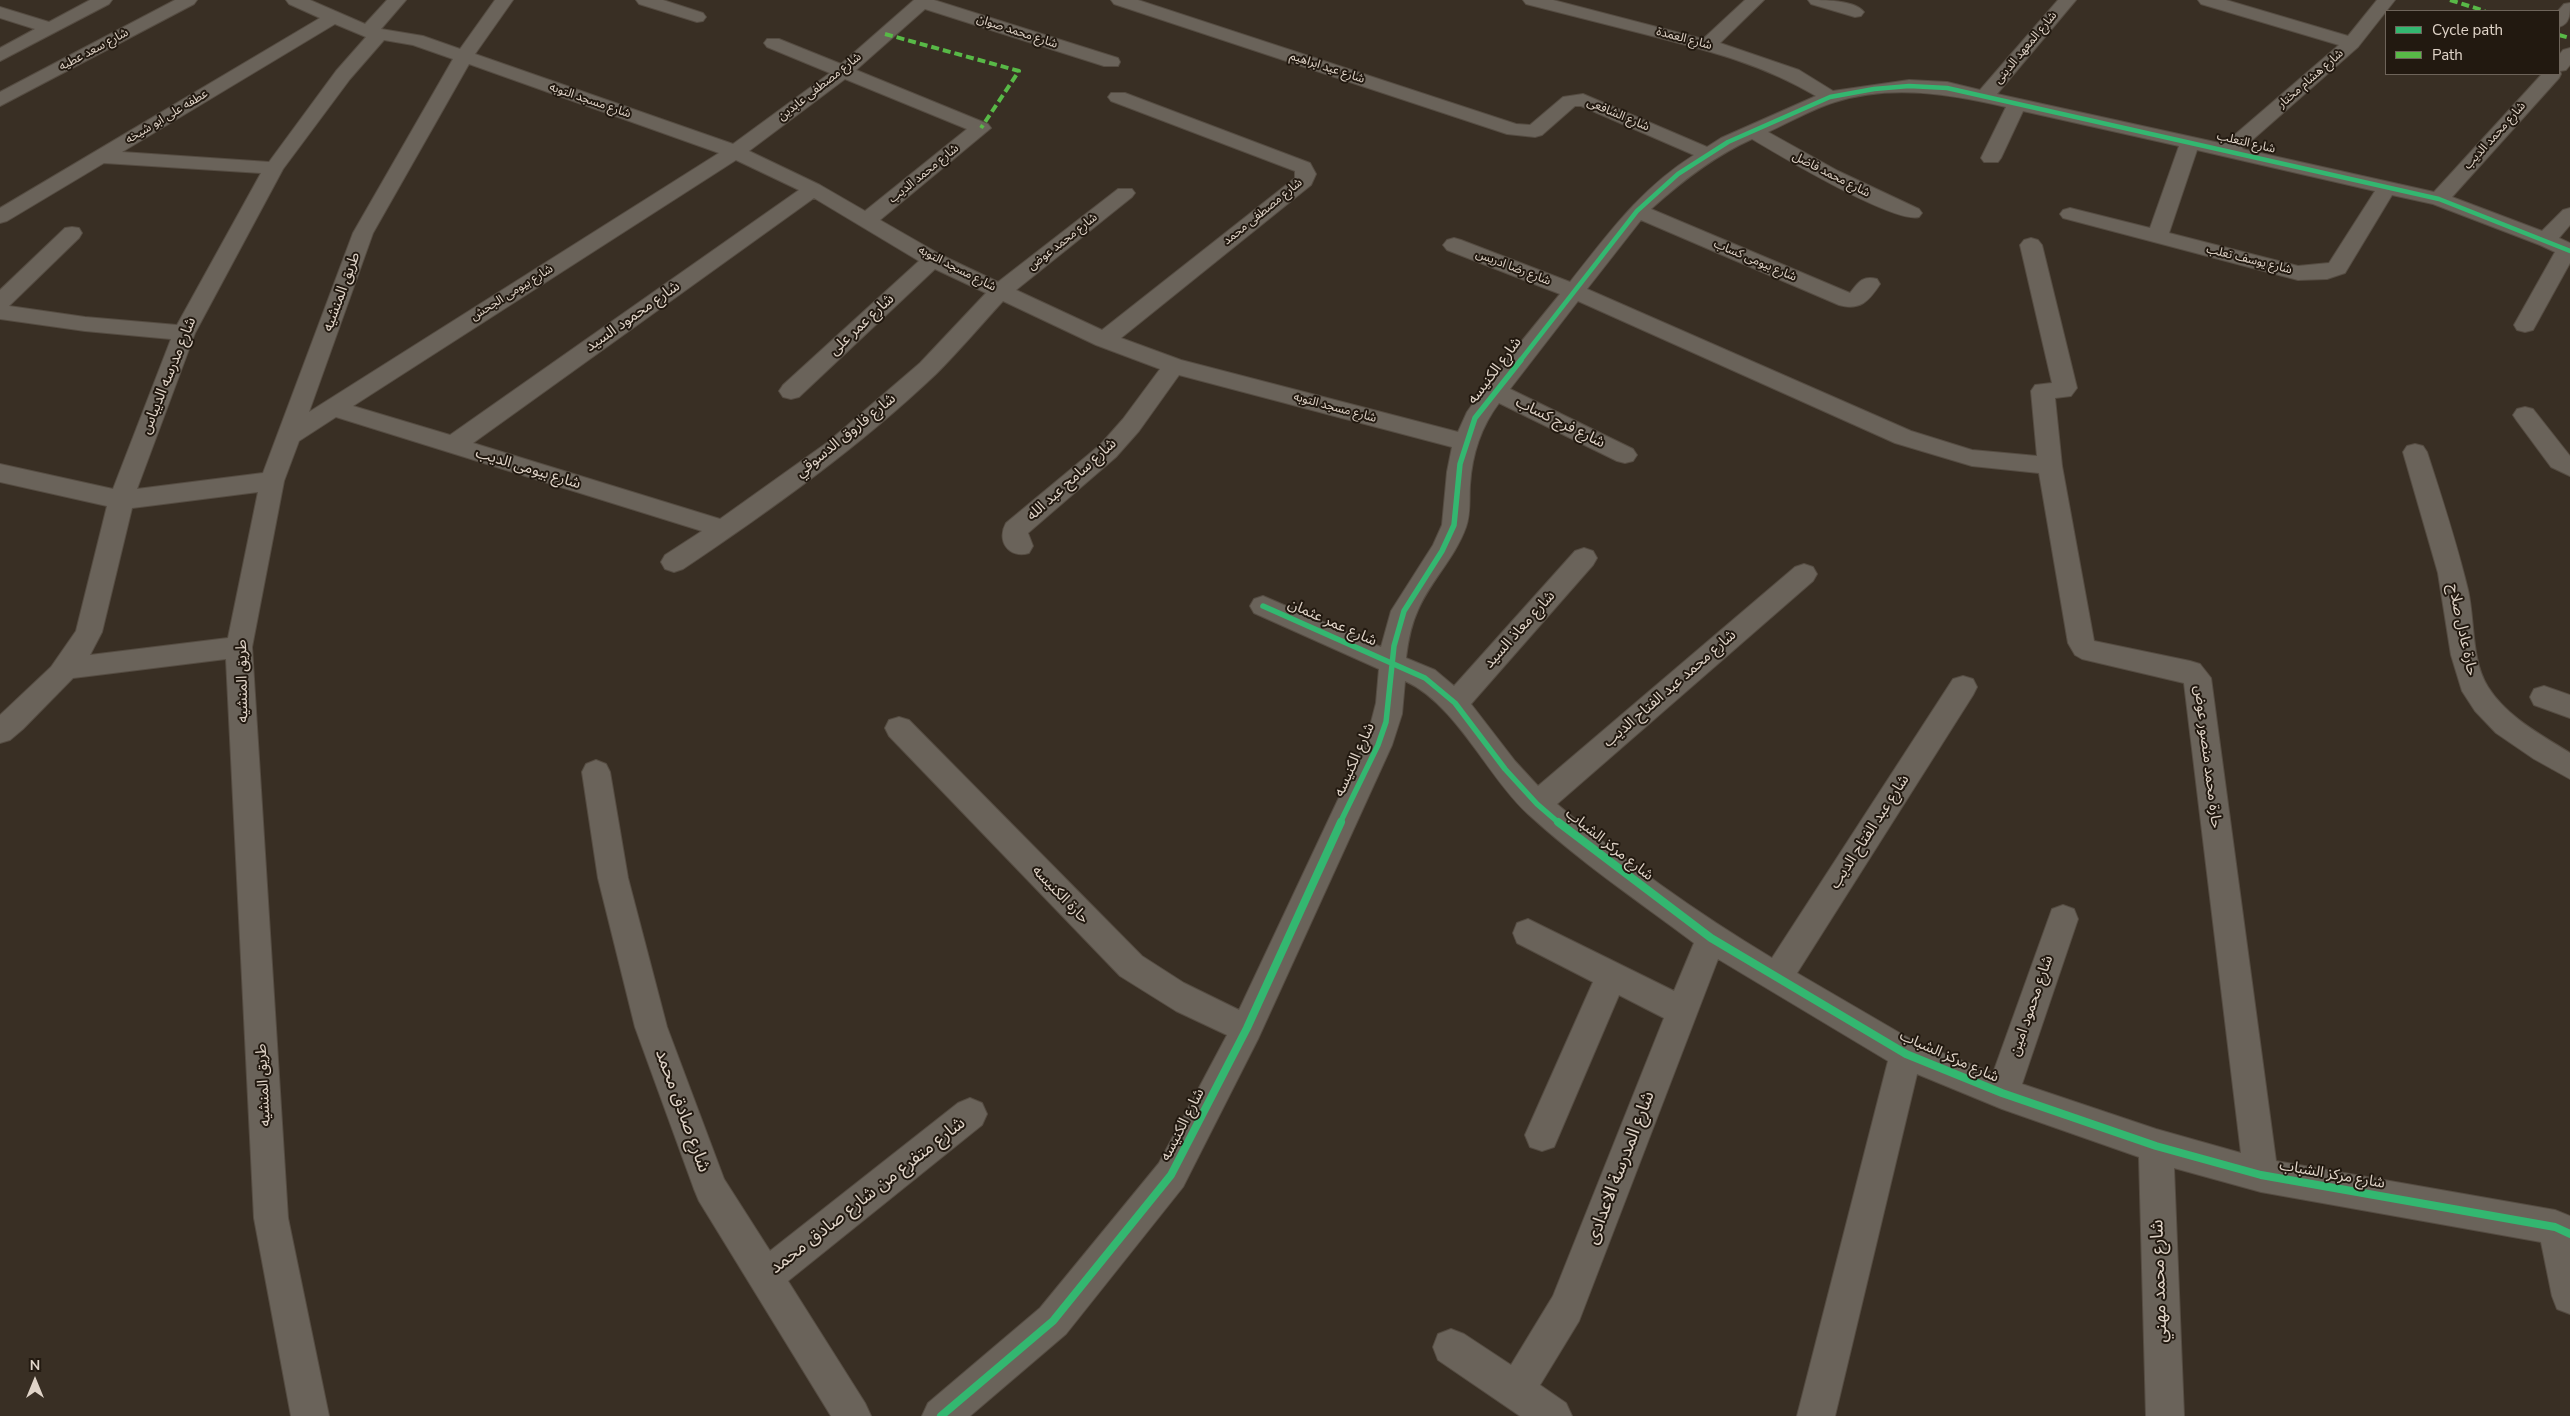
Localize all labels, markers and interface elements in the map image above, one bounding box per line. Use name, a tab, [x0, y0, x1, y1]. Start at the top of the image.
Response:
street label: شارع المعهد الدينى	[1992, 9, 2060, 87]
legend	[2385, 10, 2560, 75]
street label: شارع محمد صوان	[975, 12, 1059, 52]
text: Cycle path	[2432, 20, 2503, 40]
street label: شارع العمدة	[1655, 25, 1713, 53]
street label: شارع سعد عطيه	[57, 26, 131, 74]
text: Path	[2432, 45, 2463, 65]
street label: شارع هشام مختار	[2275, 47, 2347, 111]
street label: شارع عيد ابراهيم	[1288, 49, 1366, 87]
street label: شارع مصطفى عابدين	[775, 50, 865, 124]
street label: شارع مسجد التوبه	[547, 80, 633, 122]
street label: عطفه على ابو شيخه	[123, 87, 211, 147]
street label: شارع الشافعى	[1585, 95, 1651, 135]
street label: شارع محمد الديب	[2461, 99, 2529, 173]
street label: شارع التعلب	[2215, 129, 2277, 157]
street label: شارع محمد الديب	[886, 141, 962, 207]
street label: شارع محمد فاضل	[1790, 149, 1872, 201]
street label: شارع مصطفى محمد	[1220, 176, 1306, 248]
street label: شارع محمد عوض	[1025, 210, 1101, 274]
street label: شارع بيومى كساب	[1711, 237, 1799, 285]
street label: شارع يوسف تعلب	[2205, 242, 2293, 278]
street label: شارع مسجد التوبه	[916, 243, 998, 295]
street label: شارع رضا ادريس	[1473, 247, 1553, 289]
street label: طريق المنشيه	[319, 250, 365, 334]
street label: شارع بيومى الجحش	[468, 262, 556, 324]
street label: شارع محمود السيد	[582, 278, 684, 356]
street label: شارع عمر على	[826, 290, 898, 360]
street label: شارع مدرسه الديباس	[137, 315, 201, 437]
street label: شارع الكنيسه	[1464, 334, 1526, 408]
street label: شارع فاروق الدسوقي	[792, 390, 900, 482]
street label: شارع مسجد التوبه	[1292, 390, 1378, 426]
street label: شارع فرج كساب	[1512, 394, 1608, 452]
street label: شارع سامح عبد الله	[1023, 435, 1121, 525]
street label: شارع بيومى الديب	[473, 444, 583, 494]
street label: حارة عادل صلاح	[2443, 582, 2481, 678]
street label: شارع معاذ السيد	[1481, 588, 1559, 672]
street label: شارع عمر عثمان	[1285, 595, 1379, 651]
street label: شارع محمد عبد الفتاح الديب	[1600, 626, 1740, 752]
street label: طريق المنشيه	[233, 639, 253, 723]
street label: حارة محمد منصور عوض	[2189, 684, 2225, 830]
street label: شارع الكنيسه	[1331, 720, 1379, 800]
street label: شارع عبد الفتاح الديب	[1826, 772, 1914, 892]
street label: شارع مركز الشباب	[1561, 805, 1657, 885]
street label: حارة الكنيسه	[1028, 862, 1092, 928]
street label: شارع محمود امين	[2006, 953, 2058, 1059]
street label: شارع مركز الشباب	[1897, 1027, 2001, 1087]
street label: طريق المنشيه	[253, 1043, 275, 1127]
street label: شارع صادق محمد	[650, 1047, 714, 1175]
street label: شارع الكنيسه	[1157, 1086, 1209, 1164]
street label: شارع المدرسة الاعدادى	[1582, 1088, 1660, 1248]
street label: شارع متفرع من شارع صادق محمد	[766, 1113, 970, 1279]
street label: شارع مركز الشباب	[2278, 1157, 2386, 1193]
street label: شارع محمد مهني	[2147, 1219, 2173, 1343]
north arrow	[10, 1356, 60, 1406]
text: N	[30, 1356, 40, 1375]

